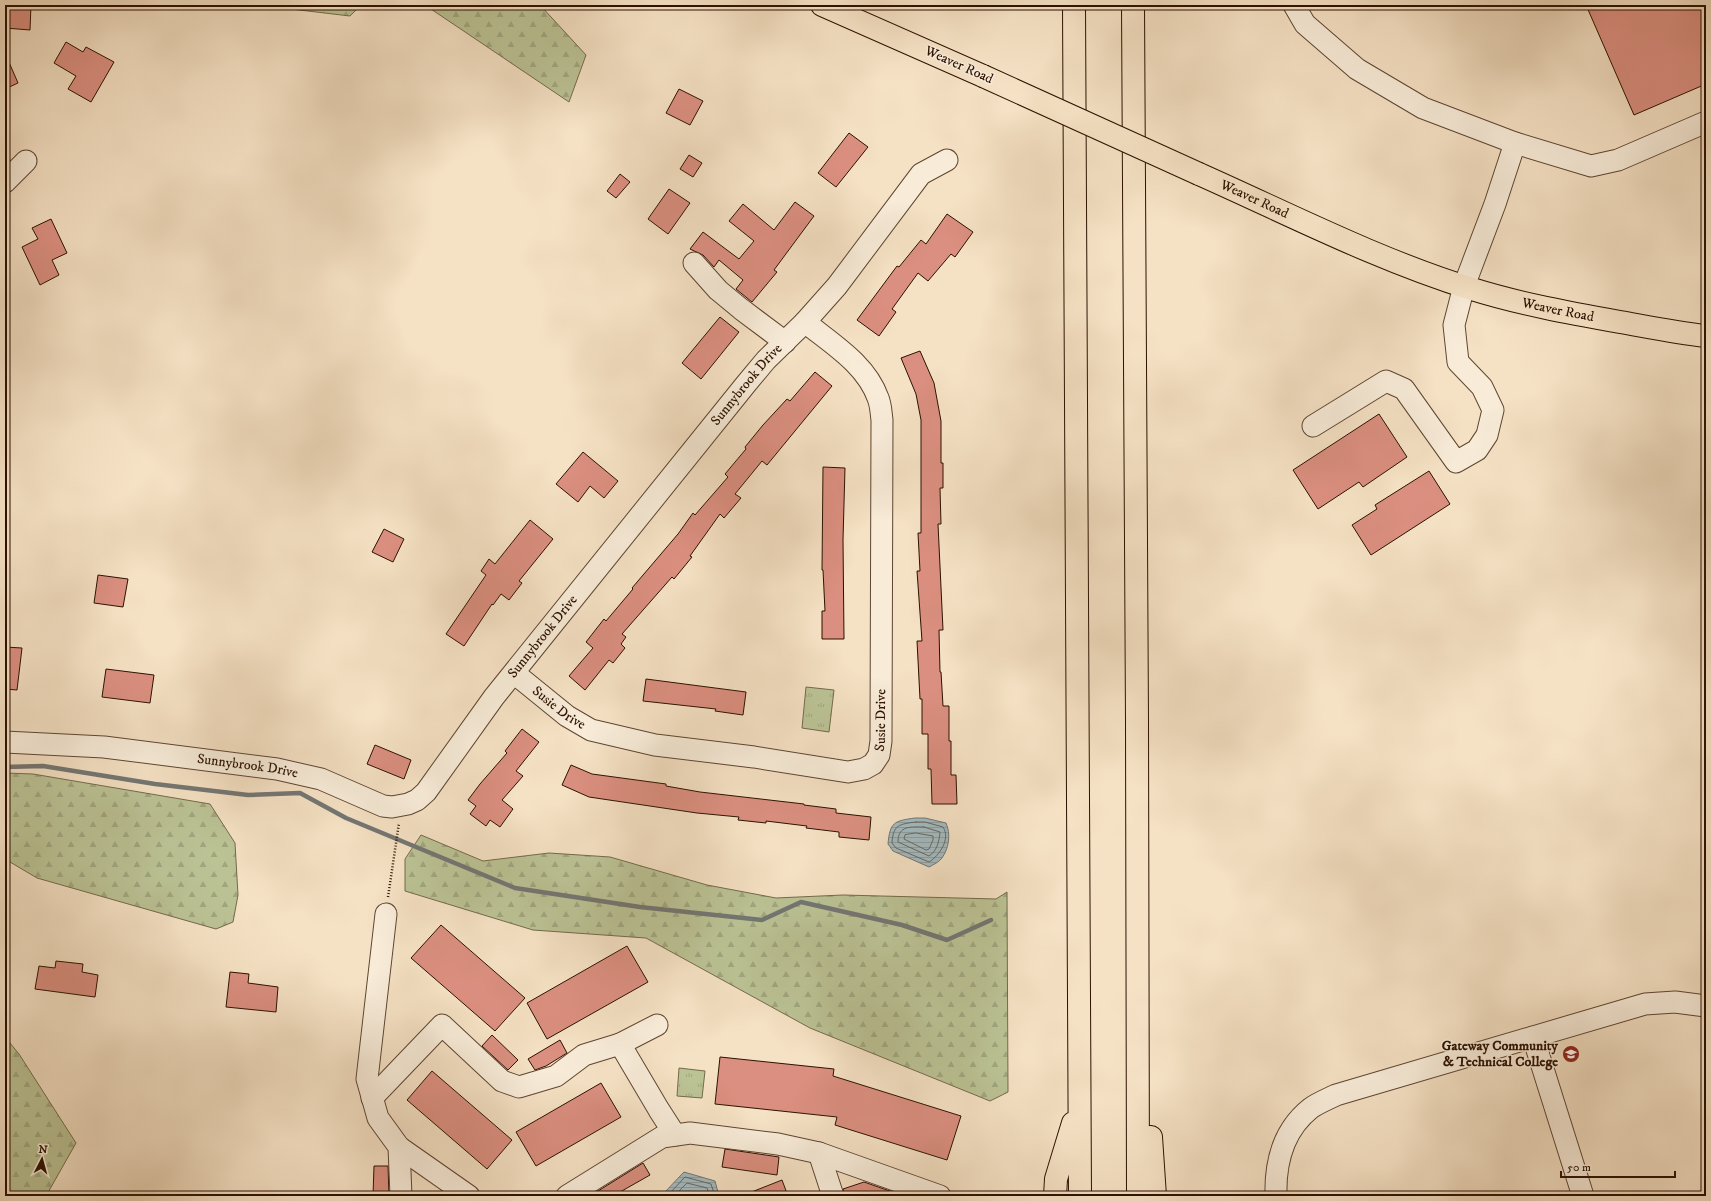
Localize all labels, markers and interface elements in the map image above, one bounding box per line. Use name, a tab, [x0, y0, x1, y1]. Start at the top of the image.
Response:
street label: Weaver Road	[921, 42, 996, 88]
street label: Weaver Road	[1217, 175, 1291, 223]
street label: Weaver Road	[1519, 294, 1595, 326]
street label: Sunnybrook Drive	[707, 340, 786, 429]
street label: Sunnybrook Drive	[504, 591, 582, 682]
street label: Susie Drive	[528, 682, 589, 734]
street label: Susie Drive	[871, 689, 890, 753]
street label: Sunnybrook Drive	[196, 750, 300, 783]
place label: Gateway Community & Technical College	[1442, 1037, 1558, 1071]
school or university icon: Gateway Community & Technical College	[1561, 1044, 1581, 1064]
north arrow	[22, 1139, 62, 1179]
text: N	[38, 1143, 48, 1157]
scale bar	[1561, 1153, 1675, 1179]
text: 50 m	[1567, 1160, 1591, 1175]

